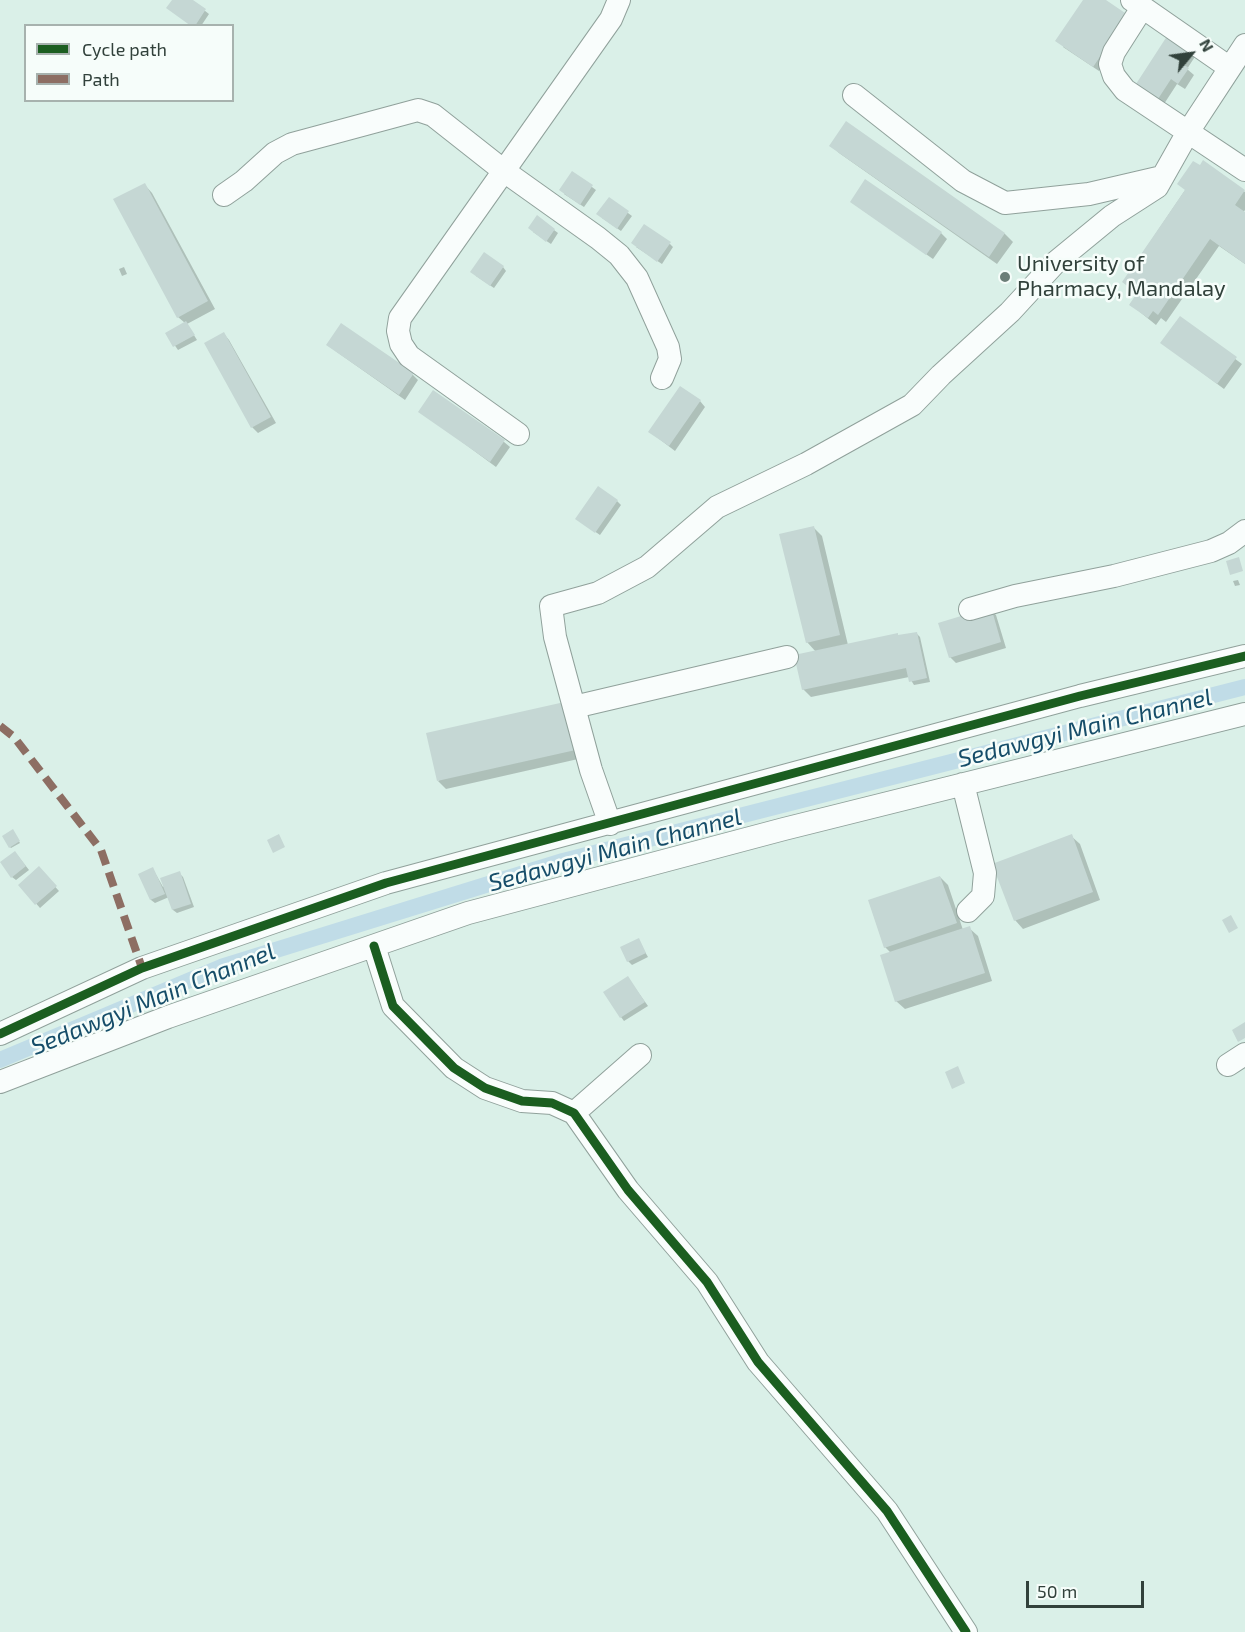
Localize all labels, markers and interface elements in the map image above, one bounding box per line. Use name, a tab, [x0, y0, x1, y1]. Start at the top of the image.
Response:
legend	[24, 24, 234, 102]
north arrow	[1161, 24, 1221, 84]
text: N	[1196, 35, 1218, 55]
text: Cycle path	[82, 38, 167, 60]
text: Path	[82, 68, 120, 90]
place label: University of Pharmacy, Mandalay	[1017, 251, 1226, 302]
marker: University of Pharmacy, Mandalay	[998, 270, 1012, 284]
water label: Sedawgyi Main Channel	[955, 682, 1215, 774]
water label: Sedawgyi Main Channel	[485, 802, 745, 898]
water label: Sedawgyi Main Channel	[27, 937, 279, 1061]
scale bar	[1029, 1569, 1148, 1607]
text: 50 m	[1037, 1580, 1077, 1602]

